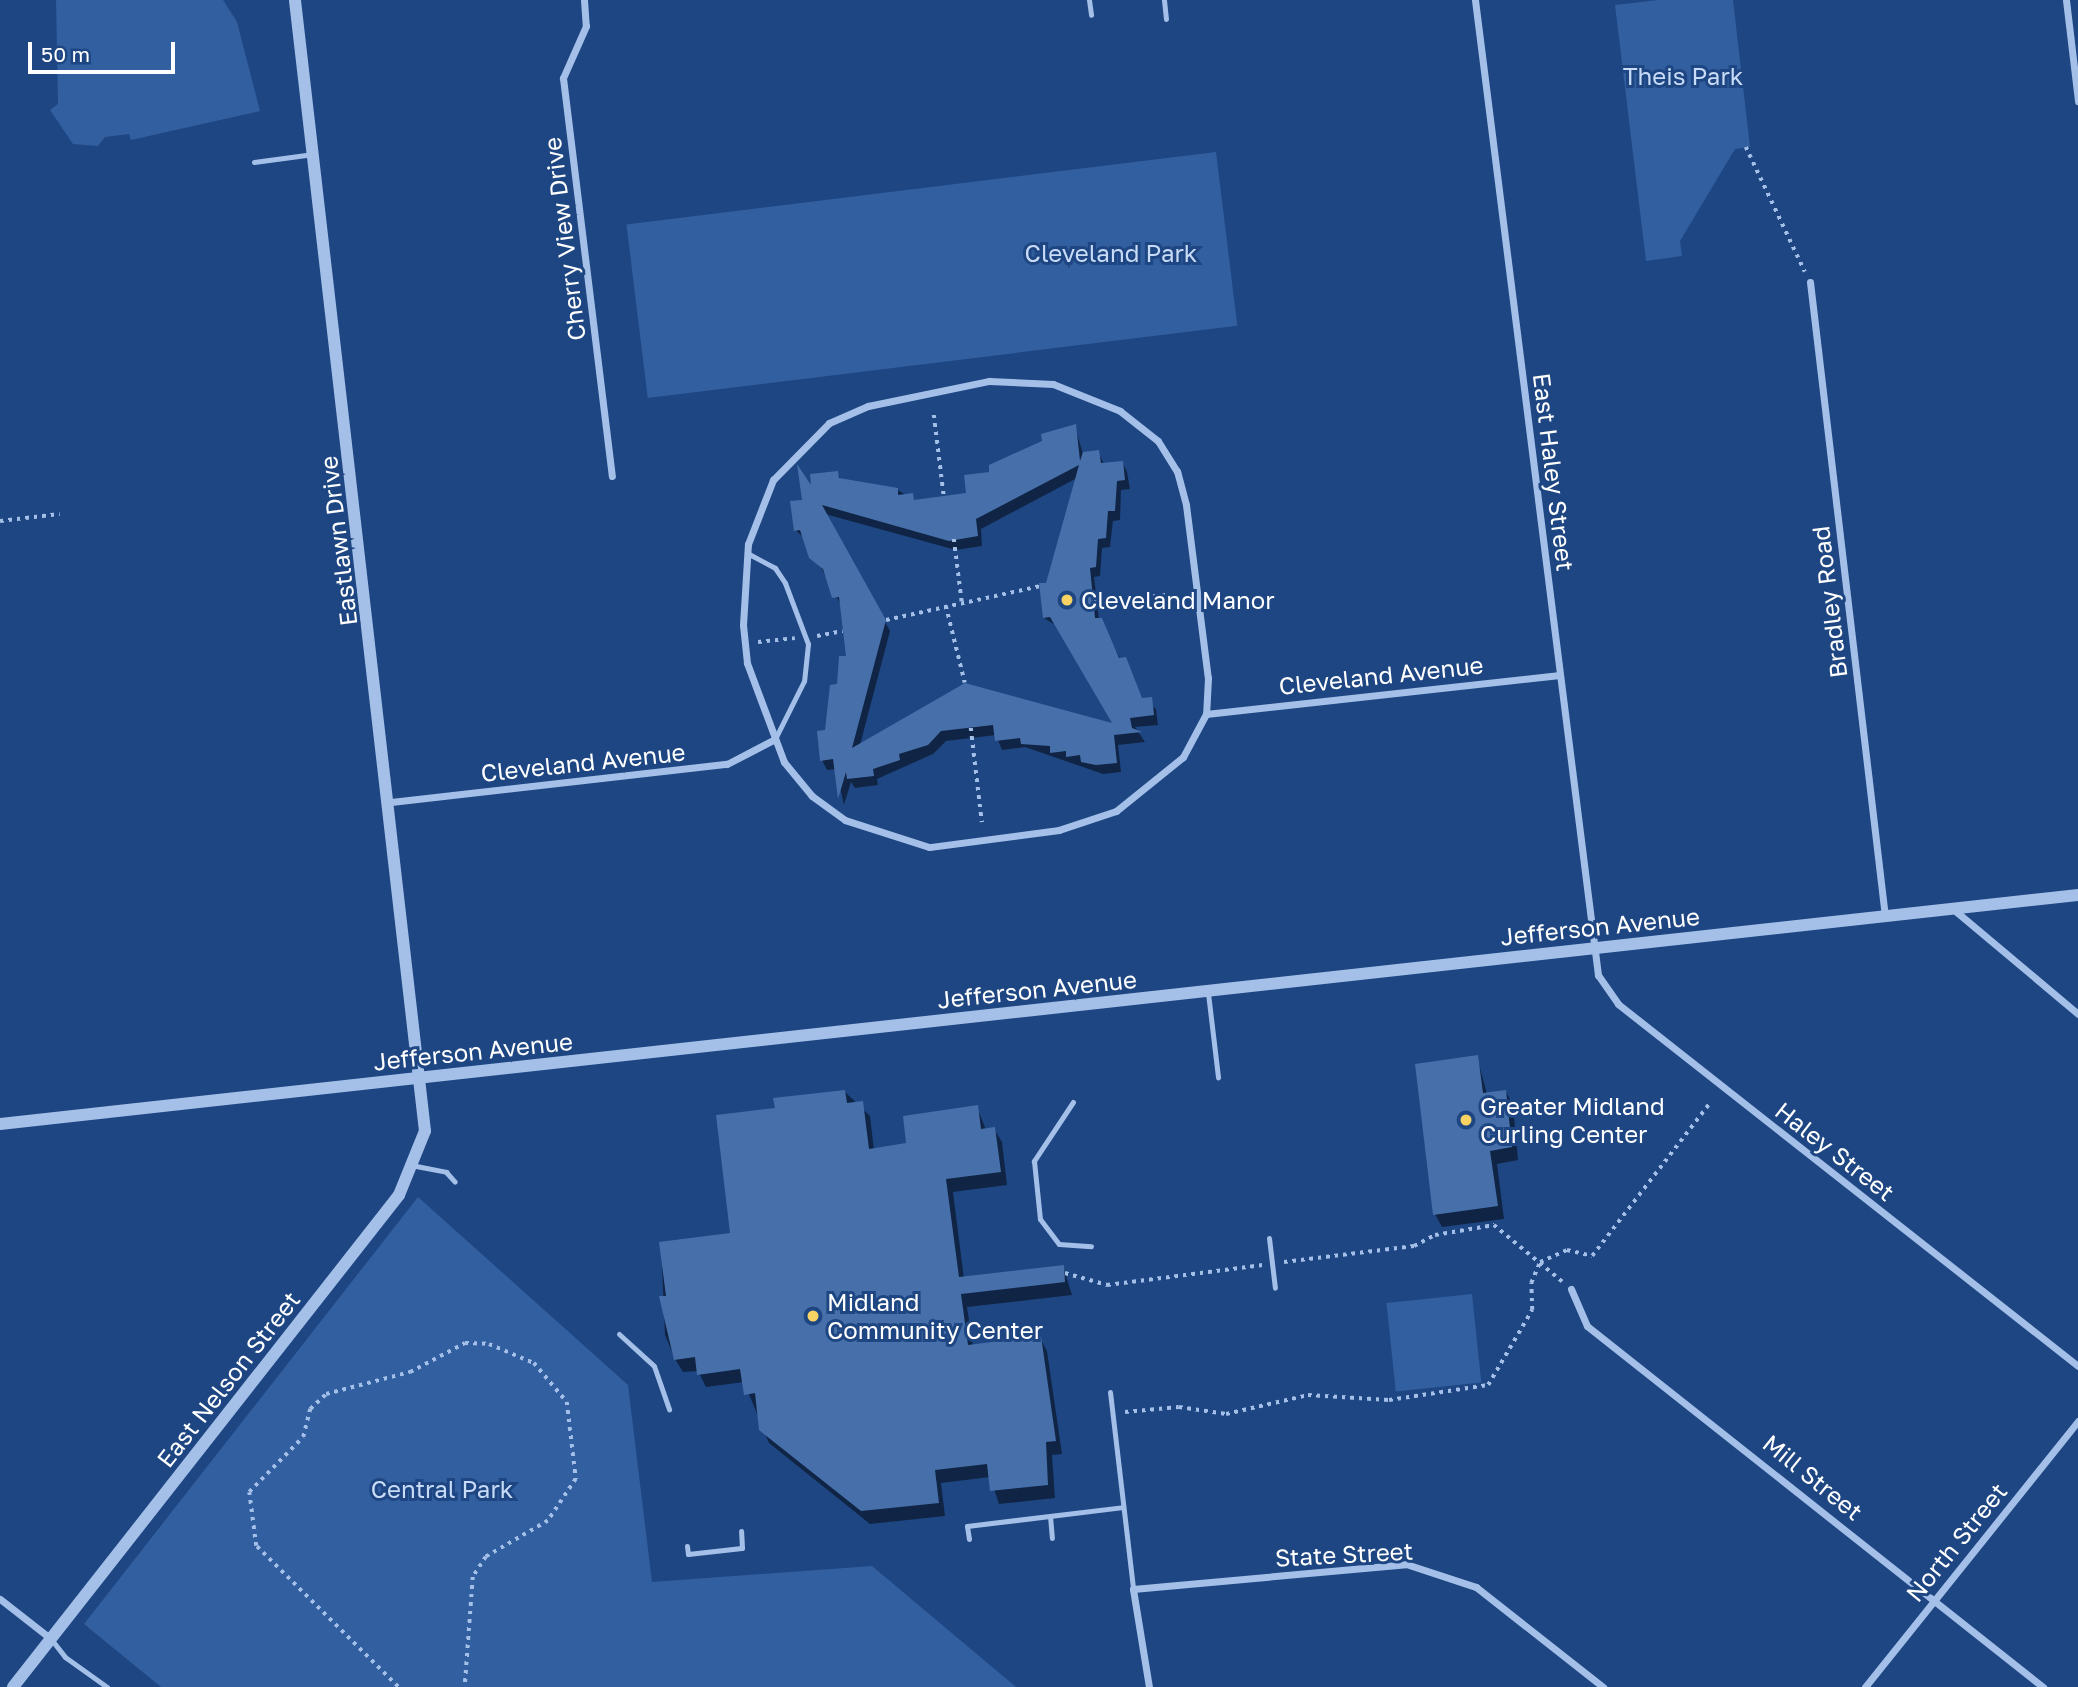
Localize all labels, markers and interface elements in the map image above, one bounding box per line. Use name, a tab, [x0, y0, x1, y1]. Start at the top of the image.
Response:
scale bar	[32, 28, 178, 72]
text: 50 m	[41, 41, 90, 67]
park label: Theis Park	[1623, 62, 1743, 90]
street label: Cherry View Drive	[537, 136, 591, 342]
park label: Cleveland Park	[1025, 239, 1197, 267]
street label: East Haley Street	[1528, 371, 1580, 573]
street label: Eastlawn Drive	[313, 454, 363, 628]
street label: Bradley Road	[1805, 524, 1853, 680]
place label: Cleveland Manor	[1081, 586, 1275, 614]
marker: Cleveland Manor	[1059, 592, 1075, 608]
street label: Cleveland Avenue	[1277, 650, 1485, 700]
street label: Cleveland Avenue	[479, 737, 687, 787]
street label: Jefferson Avenue	[1499, 901, 1701, 951]
street label: Jefferson Avenue	[936, 964, 1138, 1014]
street label: Jefferson Avenue	[372, 1026, 574, 1076]
place label: Greater Midland Curling Center	[1480, 1092, 1665, 1148]
street label: Haley Street	[1770, 1096, 1900, 1206]
marker: Greater Midland Curling Center	[1458, 1112, 1474, 1128]
street label: East Nelson Street	[150, 1285, 306, 1473]
place label: Midland Community Center	[827, 1288, 1043, 1344]
marker: Midland Community Center	[805, 1308, 821, 1324]
street label: Mill Street	[1758, 1428, 1868, 1526]
park label: Central Park	[371, 1475, 513, 1503]
street label: North Street	[1900, 1477, 2012, 1607]
street label: State Street	[1274, 1536, 1414, 1572]

